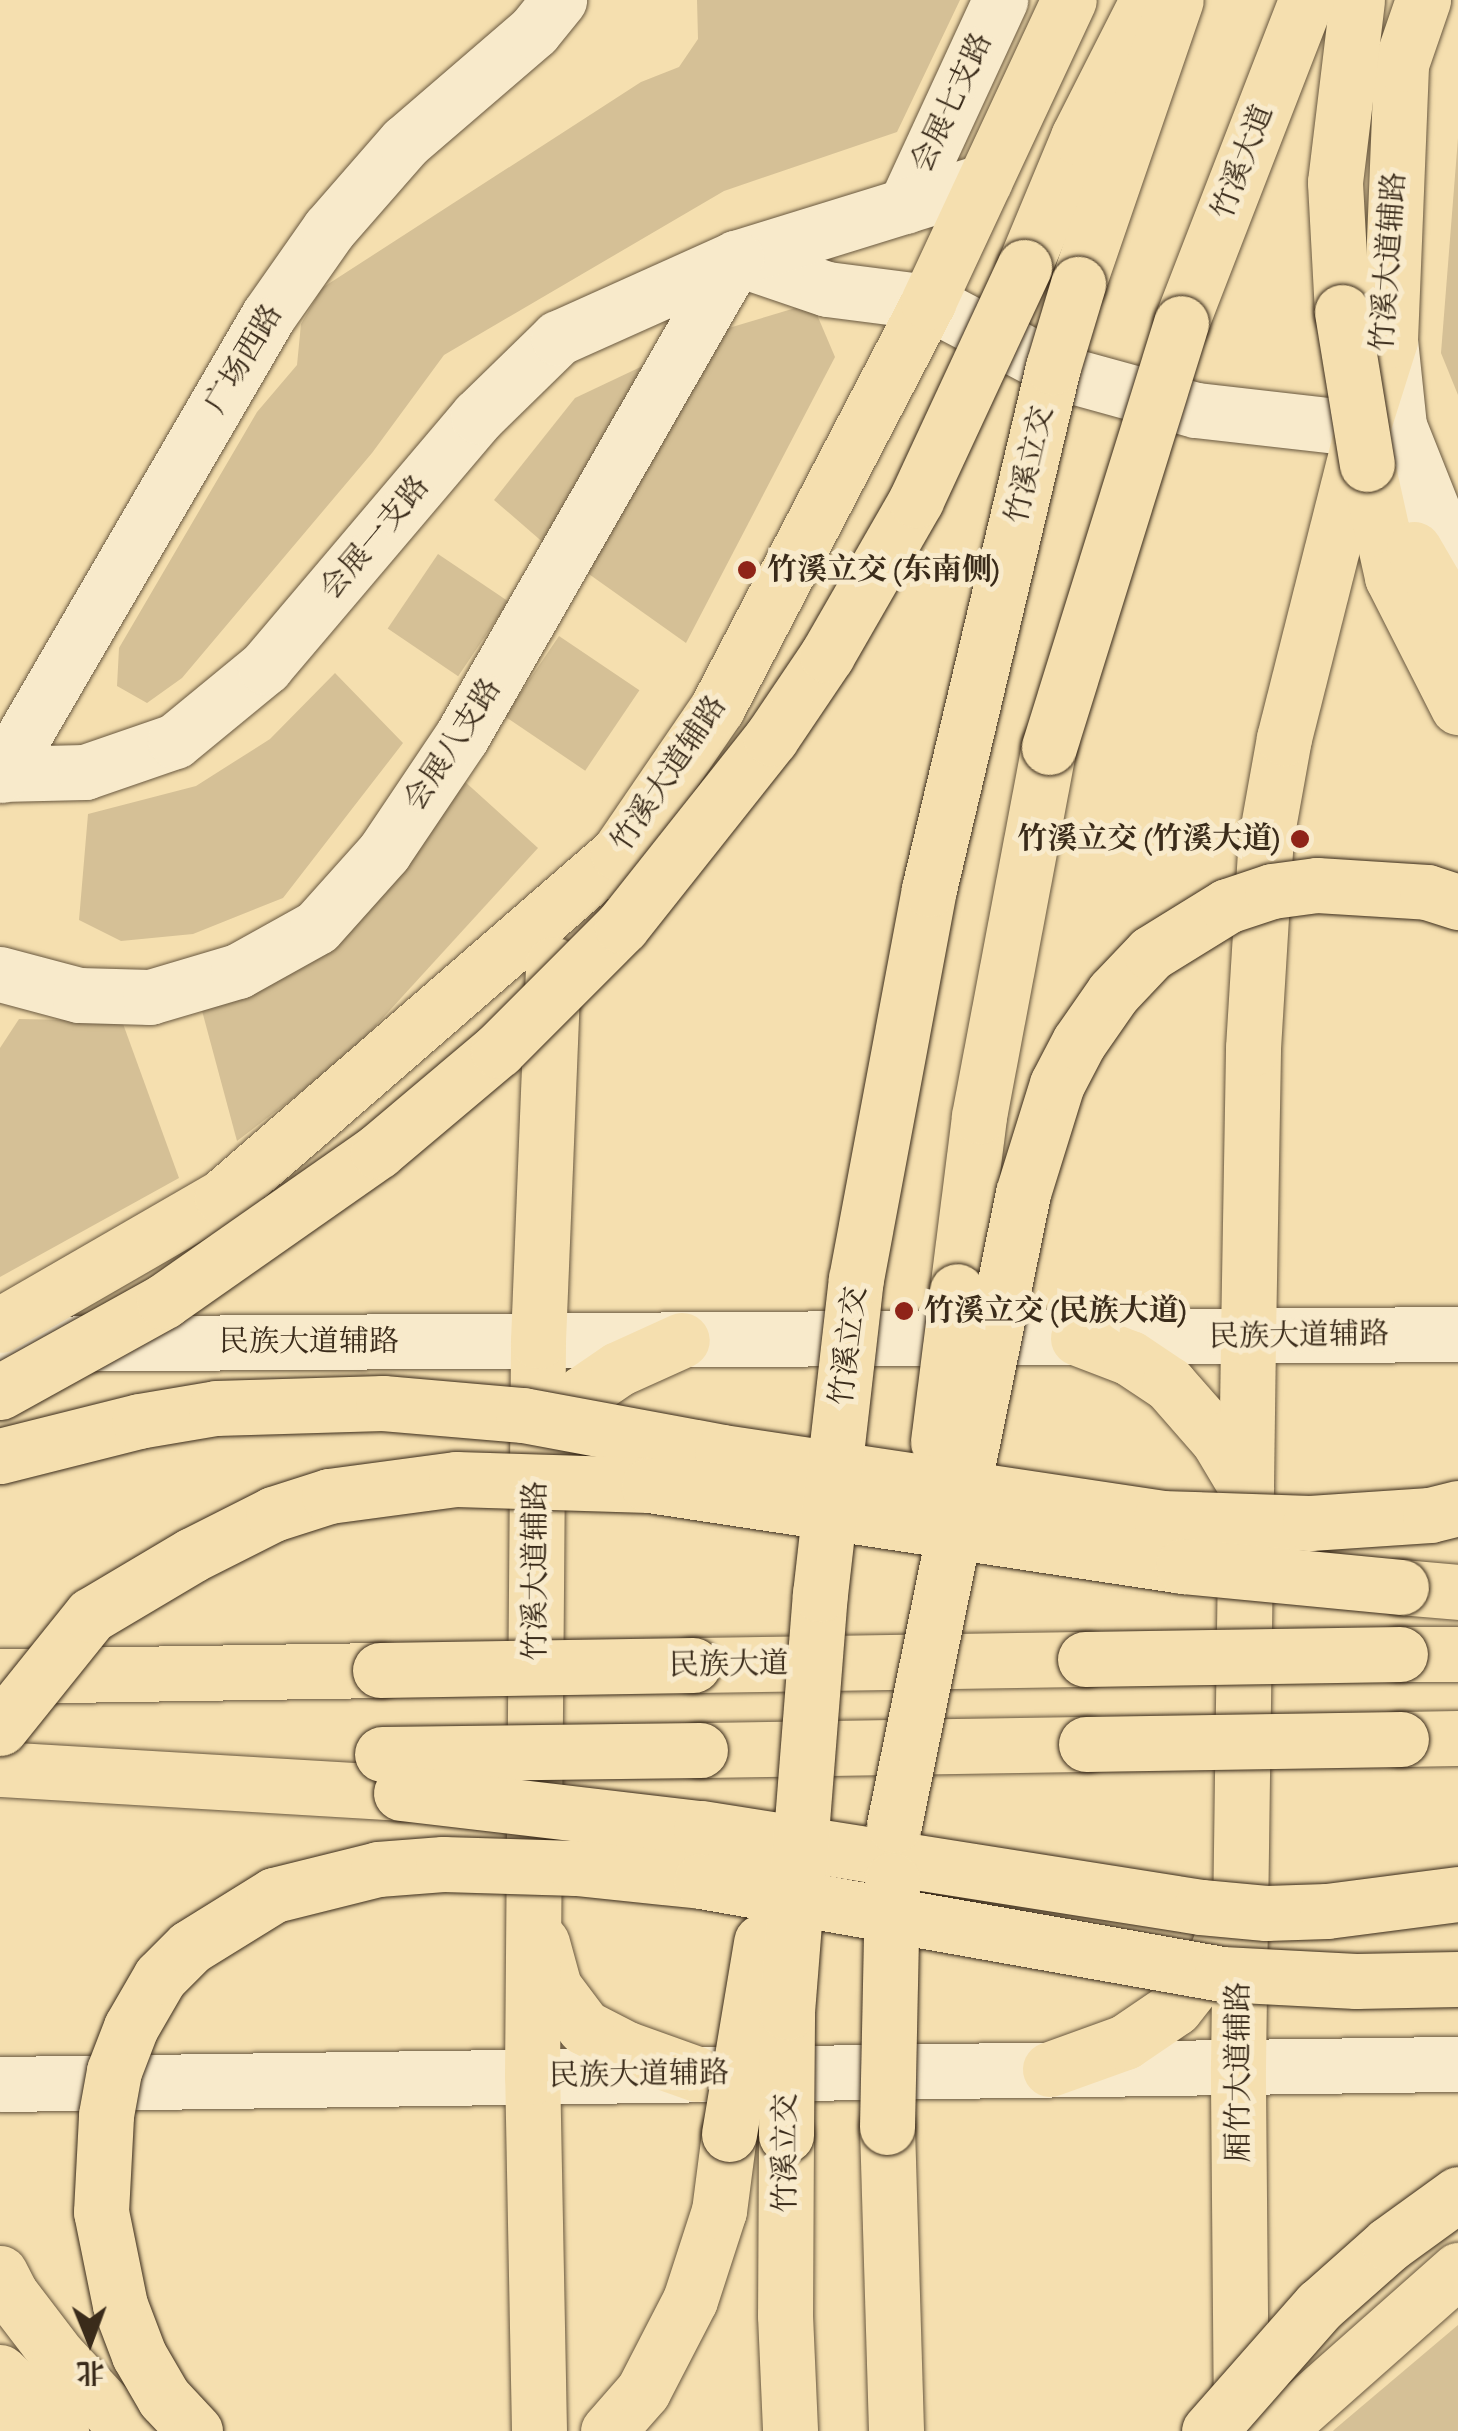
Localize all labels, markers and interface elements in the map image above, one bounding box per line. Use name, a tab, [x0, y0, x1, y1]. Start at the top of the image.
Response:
street label: 会展七支路	[904, 27, 1000, 179]
street label: 竹溪大道	[1205, 100, 1281, 224]
street label: 竹溪大道辅路	[1365, 171, 1413, 353]
street label: 广场西路	[198, 298, 290, 420]
street label: 竹溪立交	[999, 402, 1061, 528]
street label: 会展一支路	[313, 469, 437, 607]
place label: 竹溪立交 (东南侧)	[767, 552, 1000, 588]
marker: 竹溪立交 (东南侧)	[736, 559, 758, 581]
street label: 会展八支路	[397, 672, 509, 818]
street label: 竹溪大道辅路	[604, 689, 734, 859]
place label: 竹溪立交 (竹溪大道)	[1017, 821, 1280, 857]
marker: 竹溪立交 (竹溪大道)	[1289, 828, 1311, 850]
street label: 竹溪立交	[824, 1284, 874, 1408]
place label: 竹溪立交 (民族大道)	[924, 1293, 1187, 1329]
marker: 竹溪立交 (民族大道)	[893, 1300, 915, 1322]
street label: 民族大道辅路	[1209, 1316, 1389, 1356]
street label: 民族大道辅路	[219, 1324, 399, 1360]
street label: 竹溪大道辅路	[518, 1481, 554, 1661]
street label: 民族大道	[669, 1646, 789, 1684]
street label: 厢竹大道辅路	[1221, 1982, 1257, 2162]
street label: 民族大道辅路	[549, 2055, 729, 2095]
street label: 竹溪立交	[768, 2093, 804, 2213]
north arrow	[40, 2291, 140, 2391]
text: 北	[76, 2354, 105, 2389]

